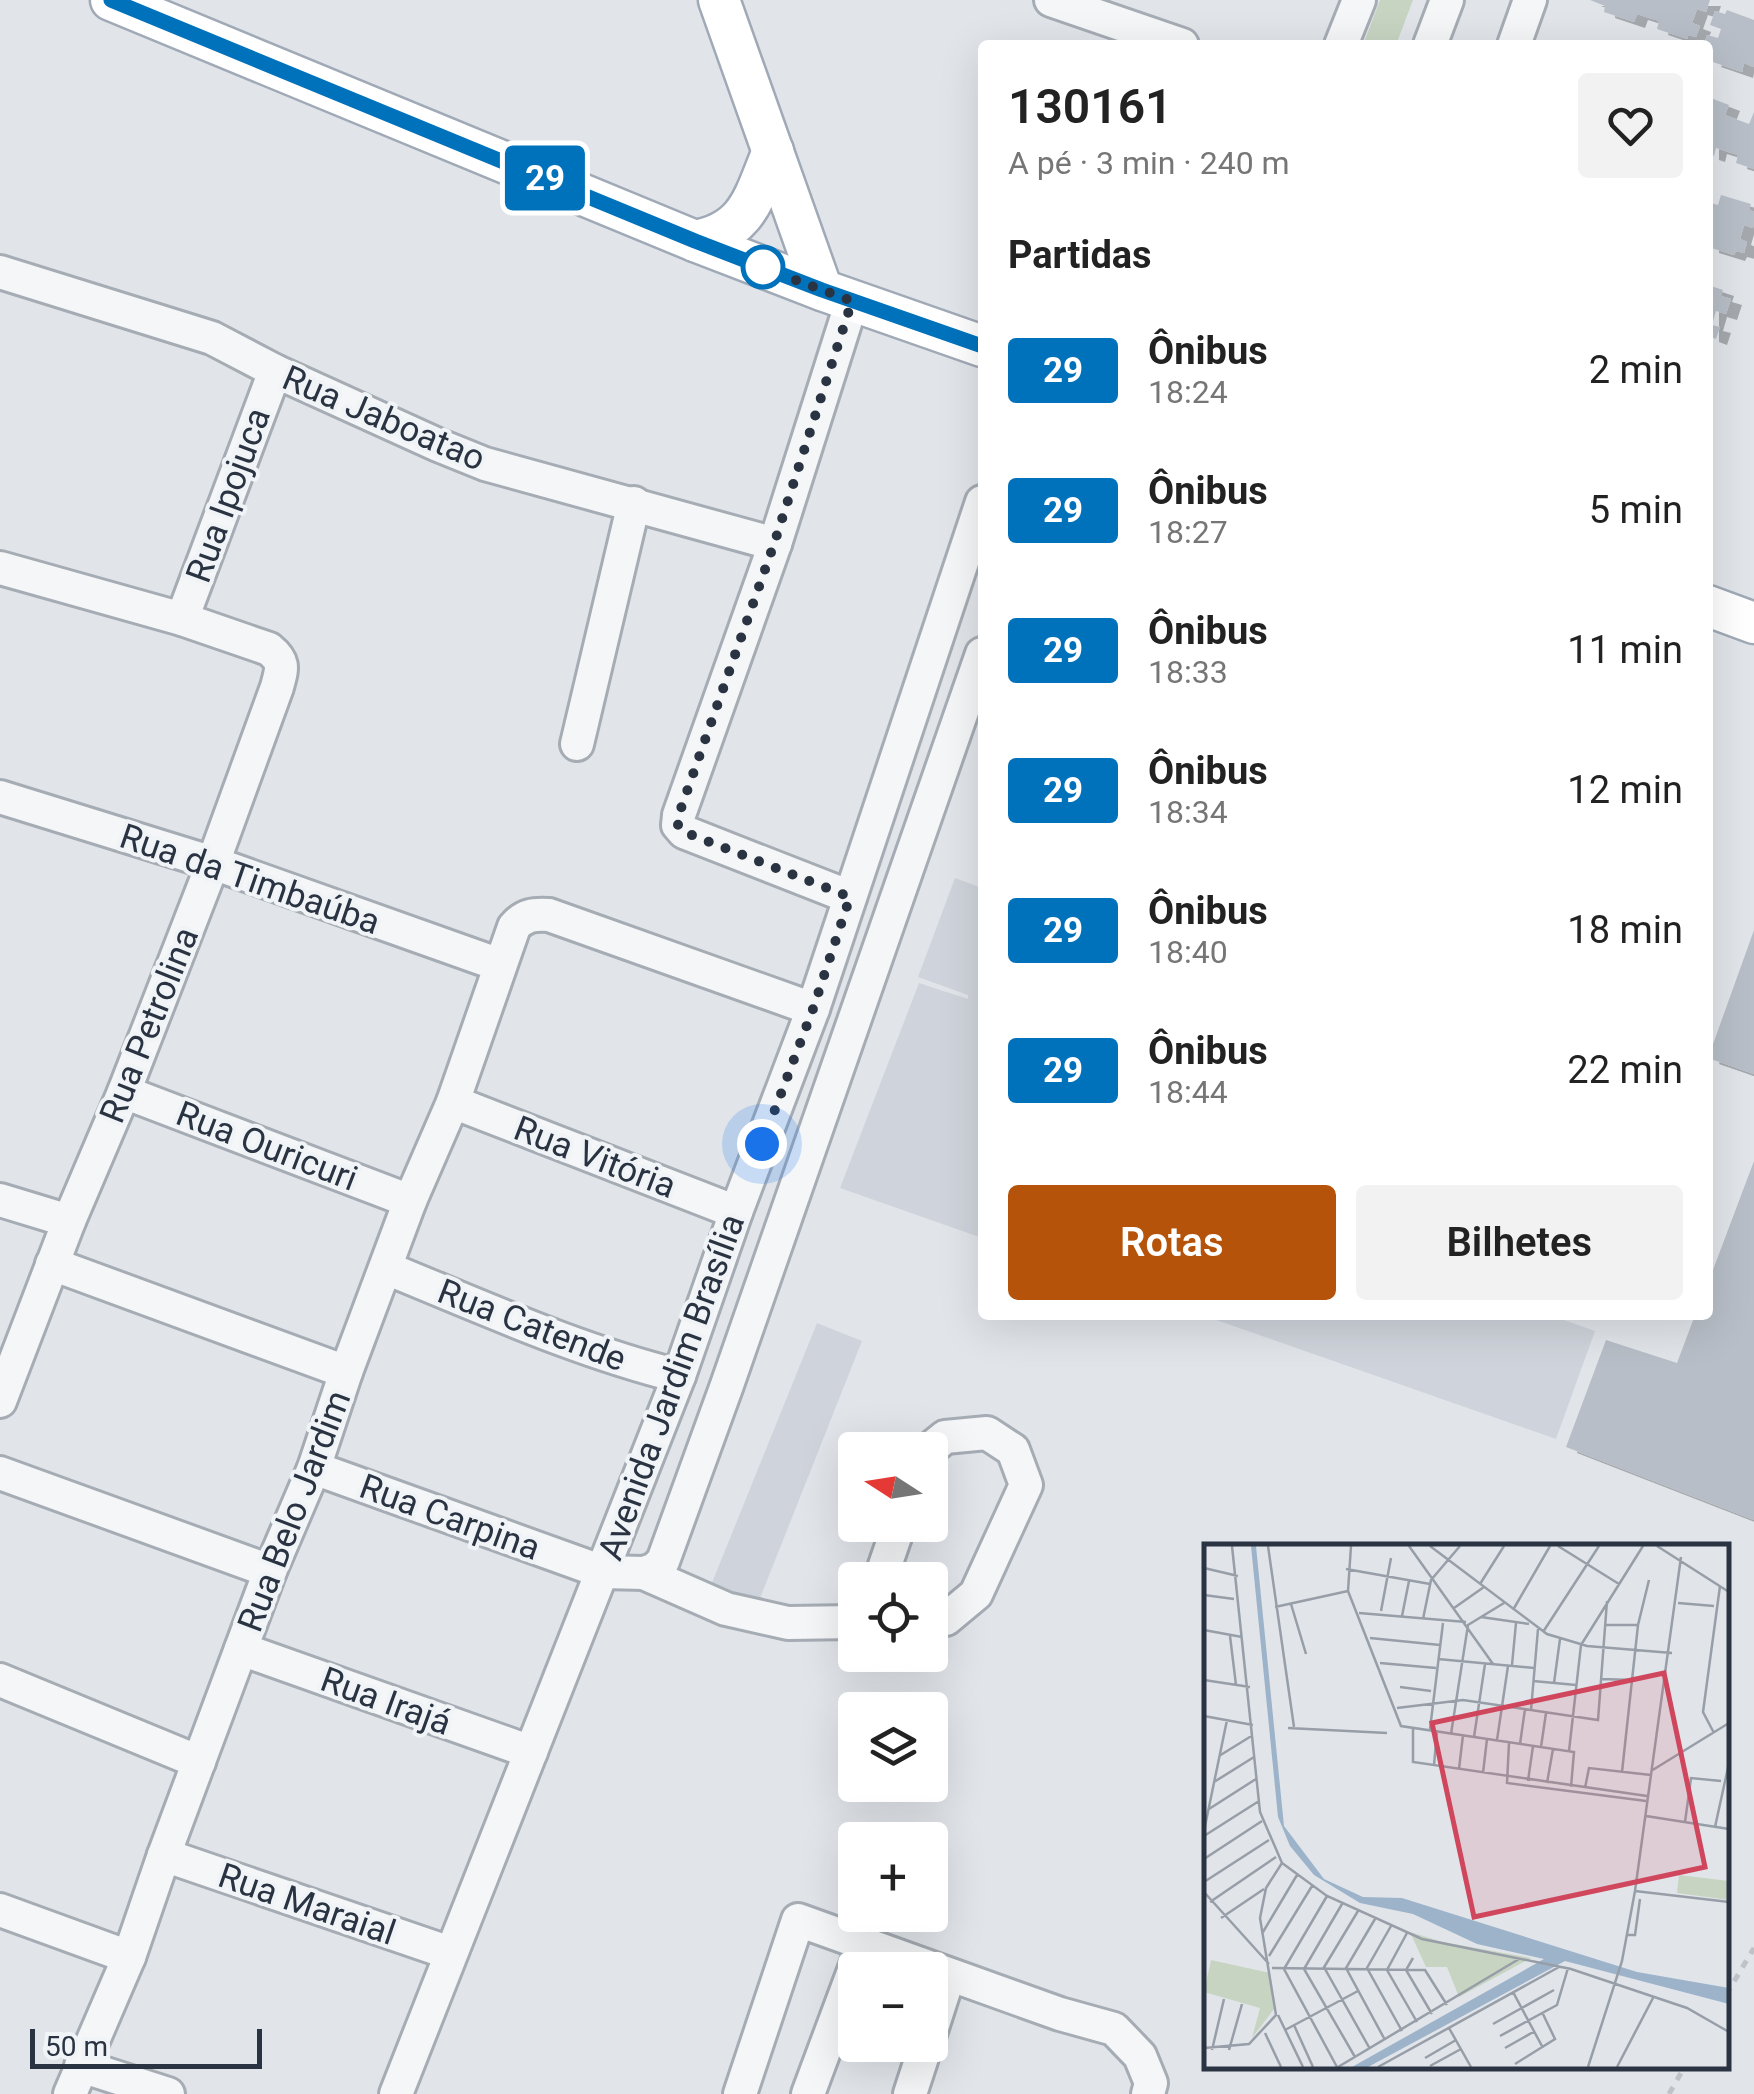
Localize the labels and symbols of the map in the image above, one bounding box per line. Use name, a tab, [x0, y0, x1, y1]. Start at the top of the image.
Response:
line badge: 29	[500, 146, 590, 210]
unlabelled marker	[742, 246, 784, 288]
street label: Rua Jaboatao	[276, 357, 491, 480]
street label: Rua Ipojuca	[178, 402, 279, 588]
street label: Rua da Timbaúba	[115, 816, 385, 943]
street label: Rua Petrolina	[92, 921, 207, 1129]
street label: Rua Ouricuri	[171, 1093, 363, 1200]
street label: Rua Vitória	[508, 1108, 681, 1207]
your location	[737, 1119, 787, 1169]
street label: Avenida Jardim Brasília	[590, 1209, 753, 1566]
street label: Rua Catende	[432, 1271, 632, 1380]
street label: Rua Belo Jardim	[230, 1385, 359, 1638]
north arrow	[838, 1432, 948, 1542]
street label: Rua Carpina	[354, 1466, 546, 1569]
inset map	[1204, 1544, 1729, 2069]
street label: Rua Irajá	[315, 1659, 457, 1744]
street label: Rua Maraial	[213, 1855, 401, 1954]
scale bar	[30, 2024, 262, 2068]

